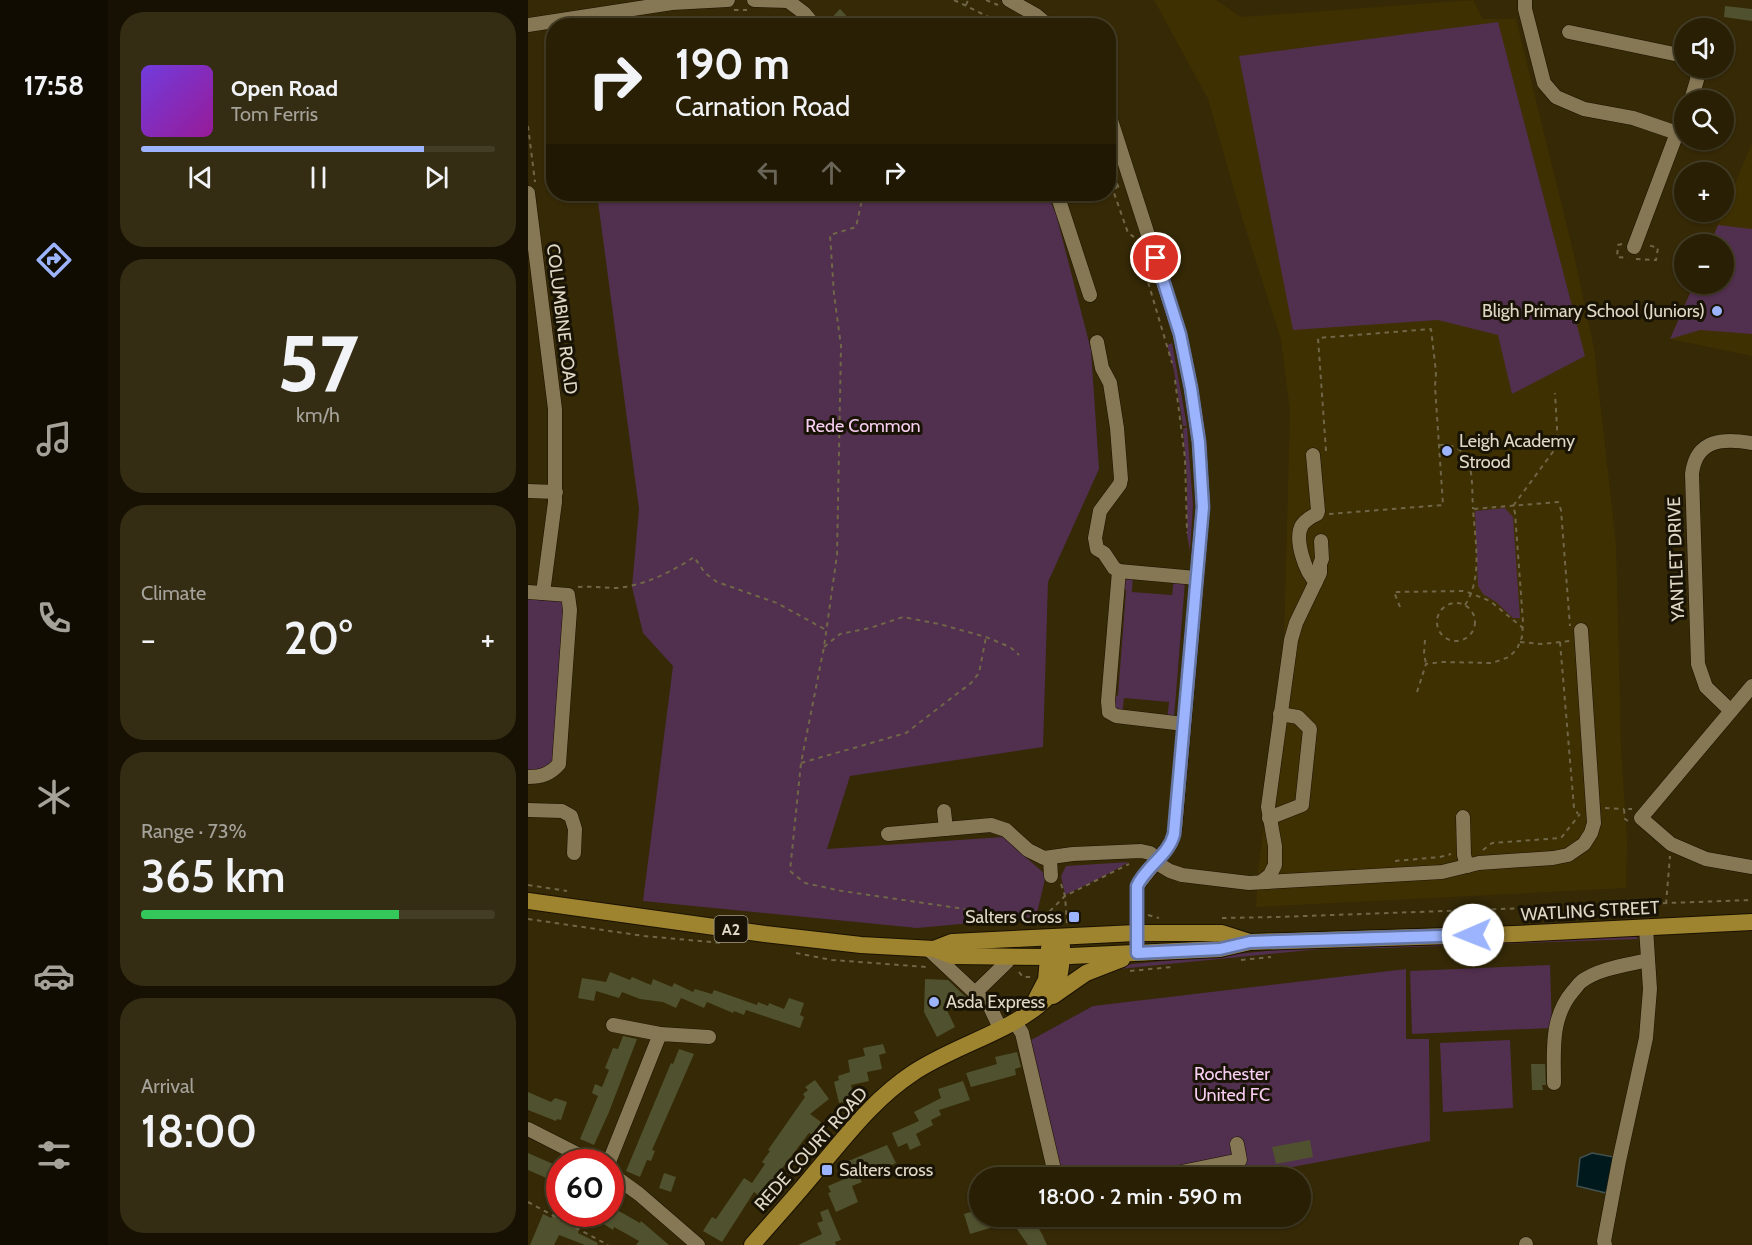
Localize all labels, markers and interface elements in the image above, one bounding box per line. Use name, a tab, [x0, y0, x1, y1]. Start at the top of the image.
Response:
map controls	[1674, 18, 1734, 294]
button: sound	[1674, 18, 1734, 78]
text: 190 m	[675, 38, 790, 90]
icon: right	[576, 42, 654, 120]
text: 17:58	[24, 69, 84, 102]
text: Open Road	[231, 75, 338, 102]
text: Carnation Road	[675, 90, 850, 123]
button: search	[1674, 90, 1734, 150]
text: Tom Ferris	[231, 102, 318, 126]
icon: left	[752, 156, 785, 189]
icon: ahead	[815, 156, 848, 189]
icon: right	[878, 156, 911, 189]
icon: previous	[184, 161, 217, 194]
icon: pause	[302, 161, 335, 194]
icon: next	[420, 161, 453, 194]
button: +	[1674, 162, 1734, 222]
pin	[1130, 232, 1181, 283]
button: −	[1674, 234, 1734, 294]
icon: directions	[33, 239, 75, 281]
icon: arrive	[1139, 241, 1172, 274]
street label: COLUMBINE ROAD	[542, 242, 582, 396]
place label: Bligh Primary School (Juniors)	[1482, 300, 1705, 322]
marker: Bligh Primary School (Juniors)	[1710, 304, 1724, 318]
text: 57	[277, 316, 359, 411]
text: km/h	[296, 403, 340, 427]
park label: Rede Common	[805, 415, 921, 437]
icon: music	[33, 418, 75, 460]
place label: Leigh Academy Strood	[1459, 430, 1575, 473]
marker: Leigh Academy Strood	[1440, 444, 1454, 458]
street label: YANTLET DRIVE	[1663, 496, 1689, 623]
text: Climate	[141, 581, 206, 605]
icon: phone	[33, 597, 75, 639]
text: 20°	[284, 611, 352, 665]
text: −	[141, 619, 156, 659]
text: +	[480, 619, 495, 659]
icon: climate	[33, 776, 75, 818]
text: Range · 73%	[141, 819, 247, 843]
text: 365 km	[141, 849, 285, 903]
street label: WATLING STREET	[1520, 896, 1660, 926]
position arrow	[1441, 903, 1505, 967]
place label: Salters Cross	[965, 906, 1062, 928]
marker: Salters Cross	[1067, 910, 1081, 924]
road number: A2	[714, 916, 748, 942]
icon: car	[33, 955, 75, 997]
place label: Asda Express	[946, 991, 1045, 1013]
marker: Asda Express	[927, 995, 941, 1009]
park label: Rochester United FC	[1194, 1063, 1270, 1106]
text: Arrival	[141, 1074, 194, 1098]
street label: REDE COURT ROAD	[750, 1083, 872, 1215]
text: 18:00	[141, 1104, 257, 1158]
icon: filters	[33, 1134, 75, 1176]
speed limit sign: 60	[546, 1149, 624, 1227]
place label: Salters cross	[839, 1159, 933, 1181]
marker: Salters cross	[820, 1163, 834, 1177]
text: 18:00 · 2 min · 590 m	[1038, 1183, 1242, 1210]

